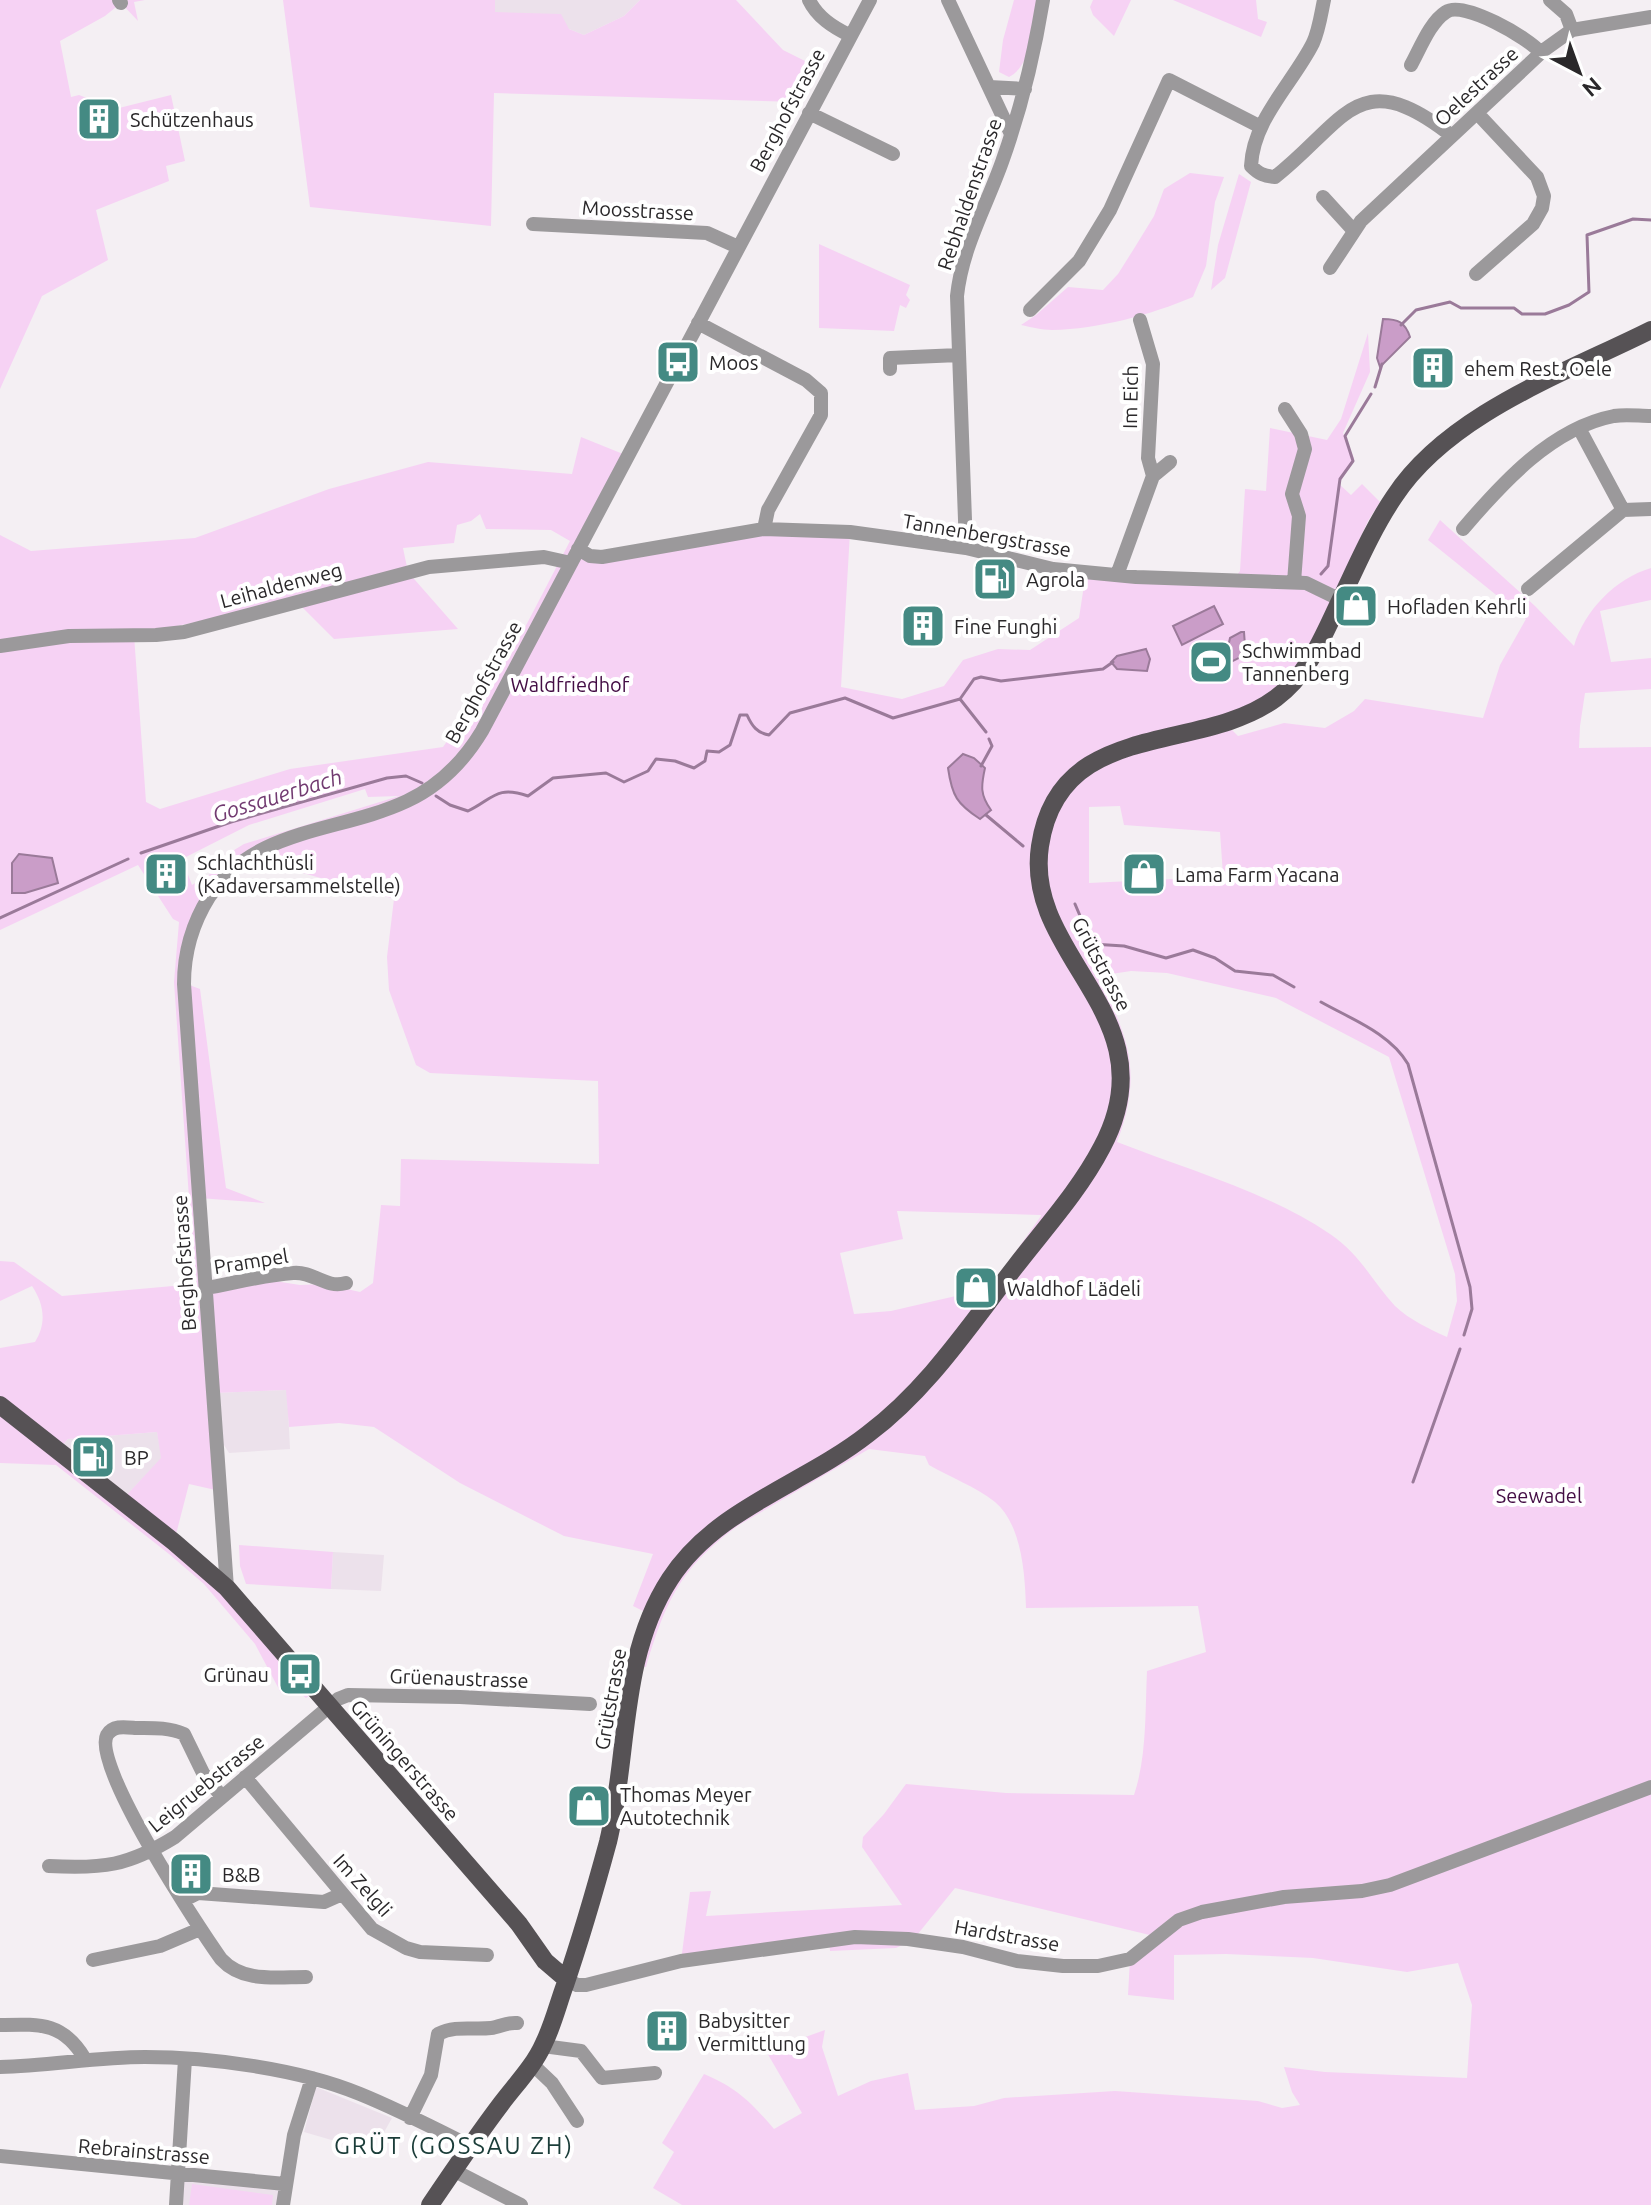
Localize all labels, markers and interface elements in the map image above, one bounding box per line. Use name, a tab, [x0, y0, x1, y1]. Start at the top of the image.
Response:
north arrow	[1539, 32, 1619, 112]
street label: Oelestrasse	[1430, 42, 1522, 130]
street label: Berghofstrasse	[745, 44, 829, 176]
text: N	[1578, 73, 1607, 102]
building icon: Schützenhaus	[75, 95, 123, 143]
place label: Schützenhaus	[130, 108, 254, 131]
street label: Rebhaldenstrasse	[932, 115, 1006, 273]
street label: Moosstrasse	[581, 196, 695, 224]
bus stop icon: Moos	[654, 338, 702, 386]
building icon: ehem Rest. Oele	[1409, 344, 1457, 392]
place label: Moos	[709, 351, 758, 374]
place label: ehem Rest. Oele	[1464, 357, 1612, 380]
street label: Im Eich	[1118, 365, 1142, 429]
street label: Tannenbergstrasse	[901, 509, 1073, 561]
fuel station icon: Agrola	[971, 555, 1019, 603]
street label: Leihaldenweg	[218, 558, 344, 612]
place label: Agrola	[1026, 568, 1085, 591]
shop icon: Hofladen Kehrli	[1332, 582, 1380, 630]
place label: Hofladen Kehrli	[1387, 595, 1527, 618]
building icon: Fine Funghi	[899, 602, 947, 650]
place label: Fine Funghi	[954, 615, 1057, 638]
street label: Berghofstrasse	[440, 617, 526, 747]
sports icon: Schwimmbad Tannenberg	[1187, 638, 1235, 686]
place label: Schwimmbad Tannenberg	[1242, 639, 1362, 685]
park label: Waldfriedhof	[511, 673, 630, 696]
water label: Gossauerbach	[209, 763, 345, 827]
building icon: Schlachthüsli (Kadaversammelstelle)	[142, 850, 190, 898]
shop icon: Lama Farm Yacana	[1120, 850, 1168, 898]
place label: Schlachthüsli (Kadaversammelstelle)	[197, 851, 401, 897]
place label: Lama Farm Yacana	[1175, 863, 1339, 886]
street label: Grütstrasse	[1068, 913, 1136, 1015]
street label: Berghofstrasse	[168, 1194, 200, 1332]
street label: Prampel	[212, 1244, 290, 1278]
shop icon: Waldhof Lädeli	[952, 1264, 1000, 1312]
place label: Waldhof Lädeli	[1007, 1277, 1141, 1300]
fuel station icon: BP	[69, 1433, 117, 1481]
place label: BP	[124, 1446, 149, 1469]
park label: Seewadel	[1496, 1484, 1582, 1507]
street label: Grütstrasse	[590, 1646, 630, 1752]
bus stop icon: Grünau	[276, 1650, 324, 1698]
place label: Grünau	[204, 1663, 269, 1686]
street label: Grüenaustrasse	[389, 1664, 529, 1692]
street label: Grüningerstrasse	[346, 1695, 464, 1825]
street label: Leigruebstrasse	[144, 1729, 268, 1837]
shop icon: Thomas Meyer Autotechnik	[565, 1782, 613, 1830]
place label: Thomas Meyer Autotechnik	[620, 1783, 752, 1829]
street label: Im Zelgli	[329, 1849, 397, 1921]
building icon: B&B	[167, 1850, 215, 1898]
place label: B&B	[222, 1863, 260, 1886]
street label: Hardstrasse	[953, 1914, 1061, 1956]
building icon: Babysitter Vermittlung	[643, 2007, 691, 2055]
place label: Babysitter Vermittlung	[698, 2009, 806, 2055]
district label: GRÜT (GOSSAU ZH)	[334, 2132, 574, 2159]
street label: Rebrainstrasse	[77, 2134, 211, 2168]

